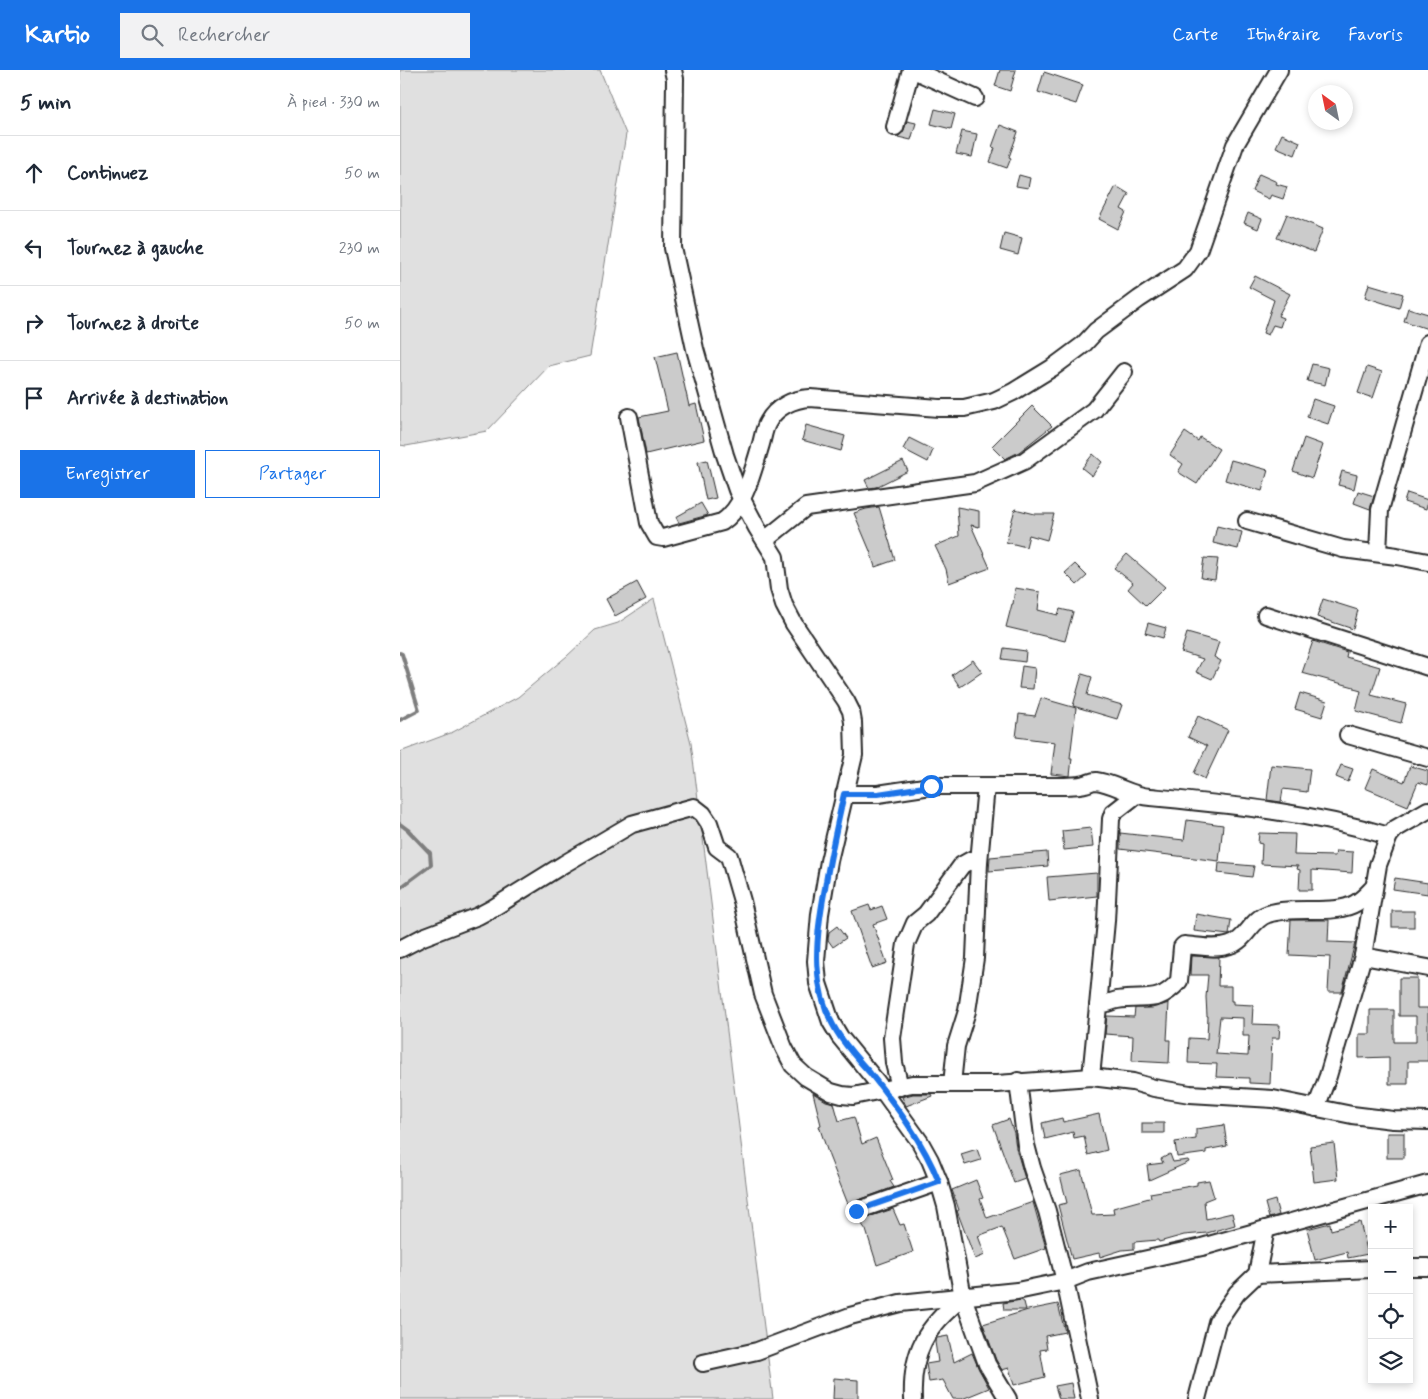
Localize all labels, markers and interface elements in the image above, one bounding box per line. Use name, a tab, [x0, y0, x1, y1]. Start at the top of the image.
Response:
search box	[120, 13, 470, 58]
text: Kartio	[25, 20, 90, 51]
icon: search	[138, 21, 166, 49]
text: Rechercher	[178, 23, 270, 48]
text: Carte	[1172, 23, 1218, 47]
text: Itinéraire	[1246, 23, 1320, 47]
text: Favoris	[1348, 23, 1403, 47]
north arrow	[1308, 85, 1353, 130]
text: 5 min	[20, 89, 72, 117]
text: À pied · 330 m	[287, 92, 380, 113]
icon: ahead	[20, 159, 48, 187]
text: Continuez	[67, 161, 148, 186]
text: 50 m	[344, 163, 380, 184]
icon: left	[20, 234, 48, 262]
text: Tournez à gauche	[67, 236, 204, 261]
text: 230 m	[339, 238, 380, 259]
icon: right	[20, 309, 48, 337]
text: Tournez à droite	[67, 311, 199, 336]
text: 50 m	[344, 313, 380, 334]
icon: arrive	[20, 384, 48, 412]
text: Arrivée à destination	[67, 386, 228, 411]
button: Enregistrer	[20, 450, 195, 498]
button: Partager	[205, 450, 380, 498]
route start	[920, 775, 943, 798]
route end	[845, 1200, 868, 1223]
map controls	[1368, 1204, 1413, 1384]
button: +	[1368, 1204, 1413, 1249]
button: −	[1368, 1249, 1413, 1294]
button: locate	[1368, 1294, 1413, 1339]
button: layers	[1368, 1339, 1413, 1384]

